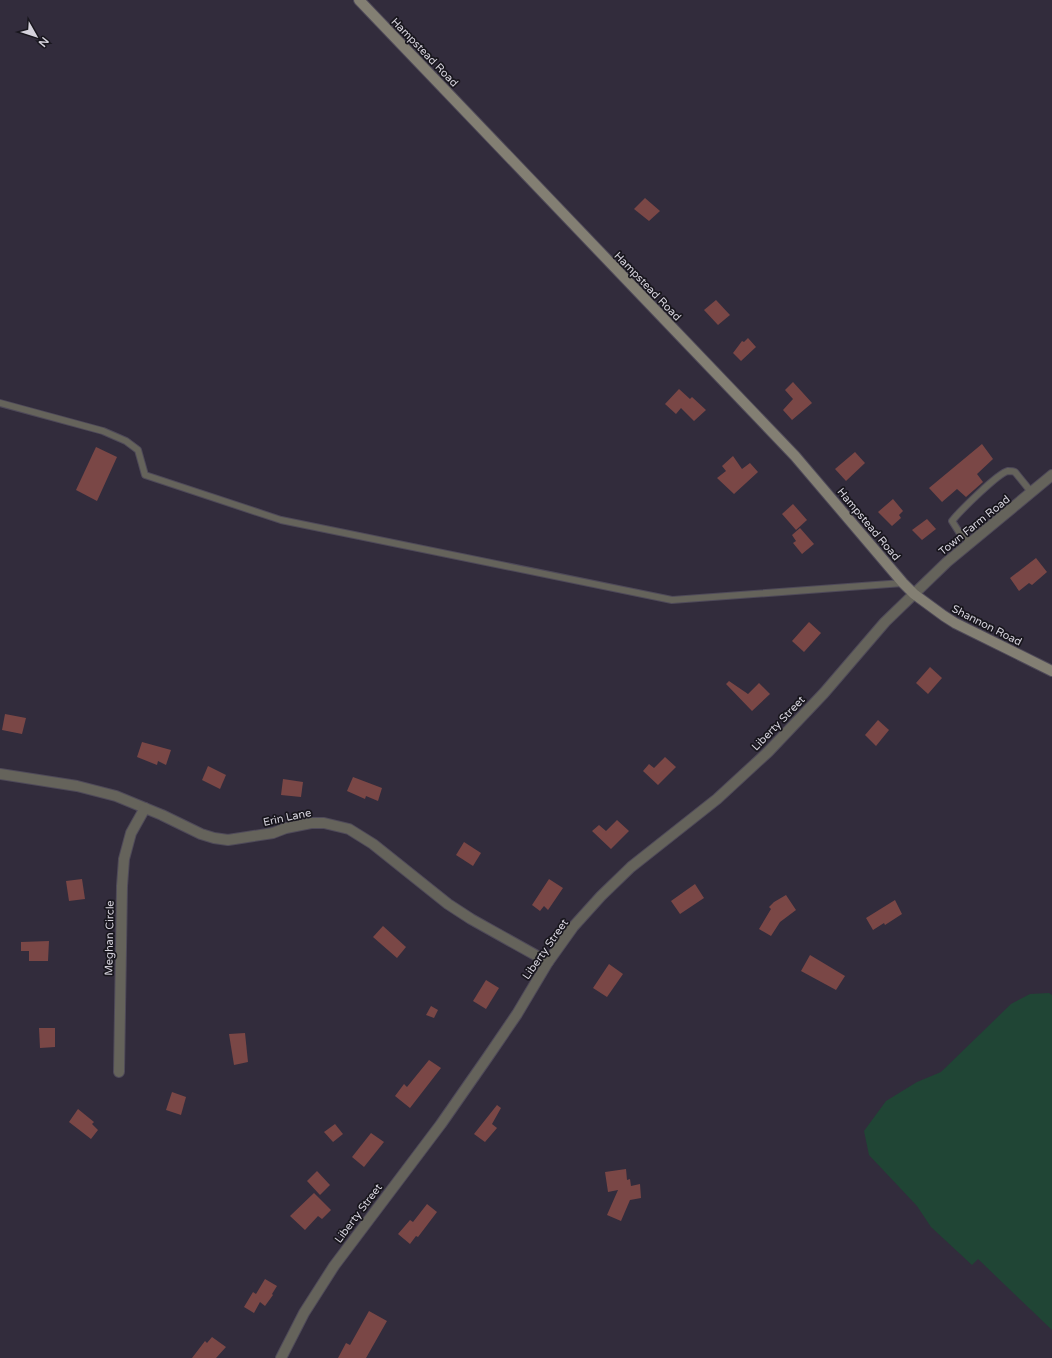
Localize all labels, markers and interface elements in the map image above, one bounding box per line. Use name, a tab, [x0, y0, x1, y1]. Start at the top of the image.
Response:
street label: Hampstead Road	[388, 15, 461, 90]
north arrow	[16, 16, 56, 56]
text: N	[36, 34, 51, 50]
street label: Hampstead Road	[611, 249, 684, 324]
street label: Hampstead Road	[834, 485, 903, 563]
street label: Town Farm Road	[936, 493, 1013, 558]
street label: Shannon Road	[950, 602, 1024, 649]
street label: Liberty Street	[749, 693, 808, 753]
street label: Erin Lane	[262, 806, 312, 829]
street label: Meghan Circle	[102, 900, 117, 976]
street label: Liberty Street	[520, 917, 571, 982]
street label: Liberty Street	[332, 1181, 385, 1245]

